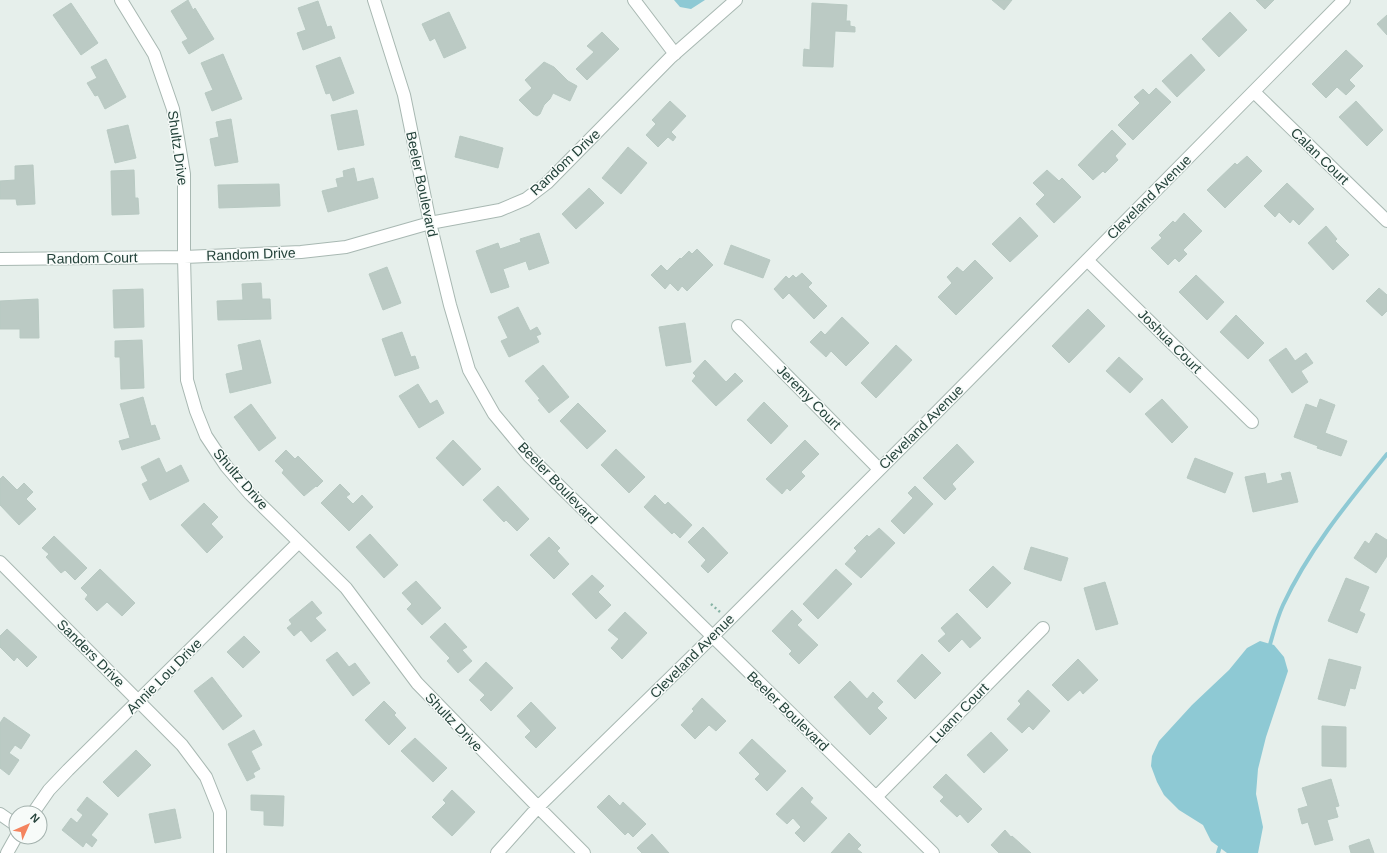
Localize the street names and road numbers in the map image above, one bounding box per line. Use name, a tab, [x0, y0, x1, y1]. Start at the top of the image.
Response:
street label: Shultz Drive	[165, 110, 191, 187]
street label: Calan Court	[1288, 124, 1353, 188]
street label: Random Drive	[527, 125, 603, 198]
street label: Beeler Boulevard	[403, 130, 441, 238]
street label: Cleveland Avenue	[1104, 151, 1195, 242]
street label: Random Drive	[206, 244, 296, 264]
street label: Random Court	[46, 249, 138, 267]
street label: Joshua Court	[1135, 306, 1205, 376]
street label: Jeremy Court	[774, 362, 844, 432]
street label: Cleveland Avenue	[876, 381, 967, 472]
street label: Beeler Boulevard	[515, 439, 601, 527]
street label: Shultz Drive	[210, 445, 272, 513]
street label: Cleveland Avenue	[647, 610, 738, 701]
street label: Sanders Drive	[54, 616, 128, 690]
street label: Annie Lou Drive	[123, 635, 205, 717]
street label: Beeler Boulevard	[744, 668, 832, 754]
street label: Luann Court	[926, 680, 992, 746]
street label: Shultz Drive	[422, 689, 486, 755]

